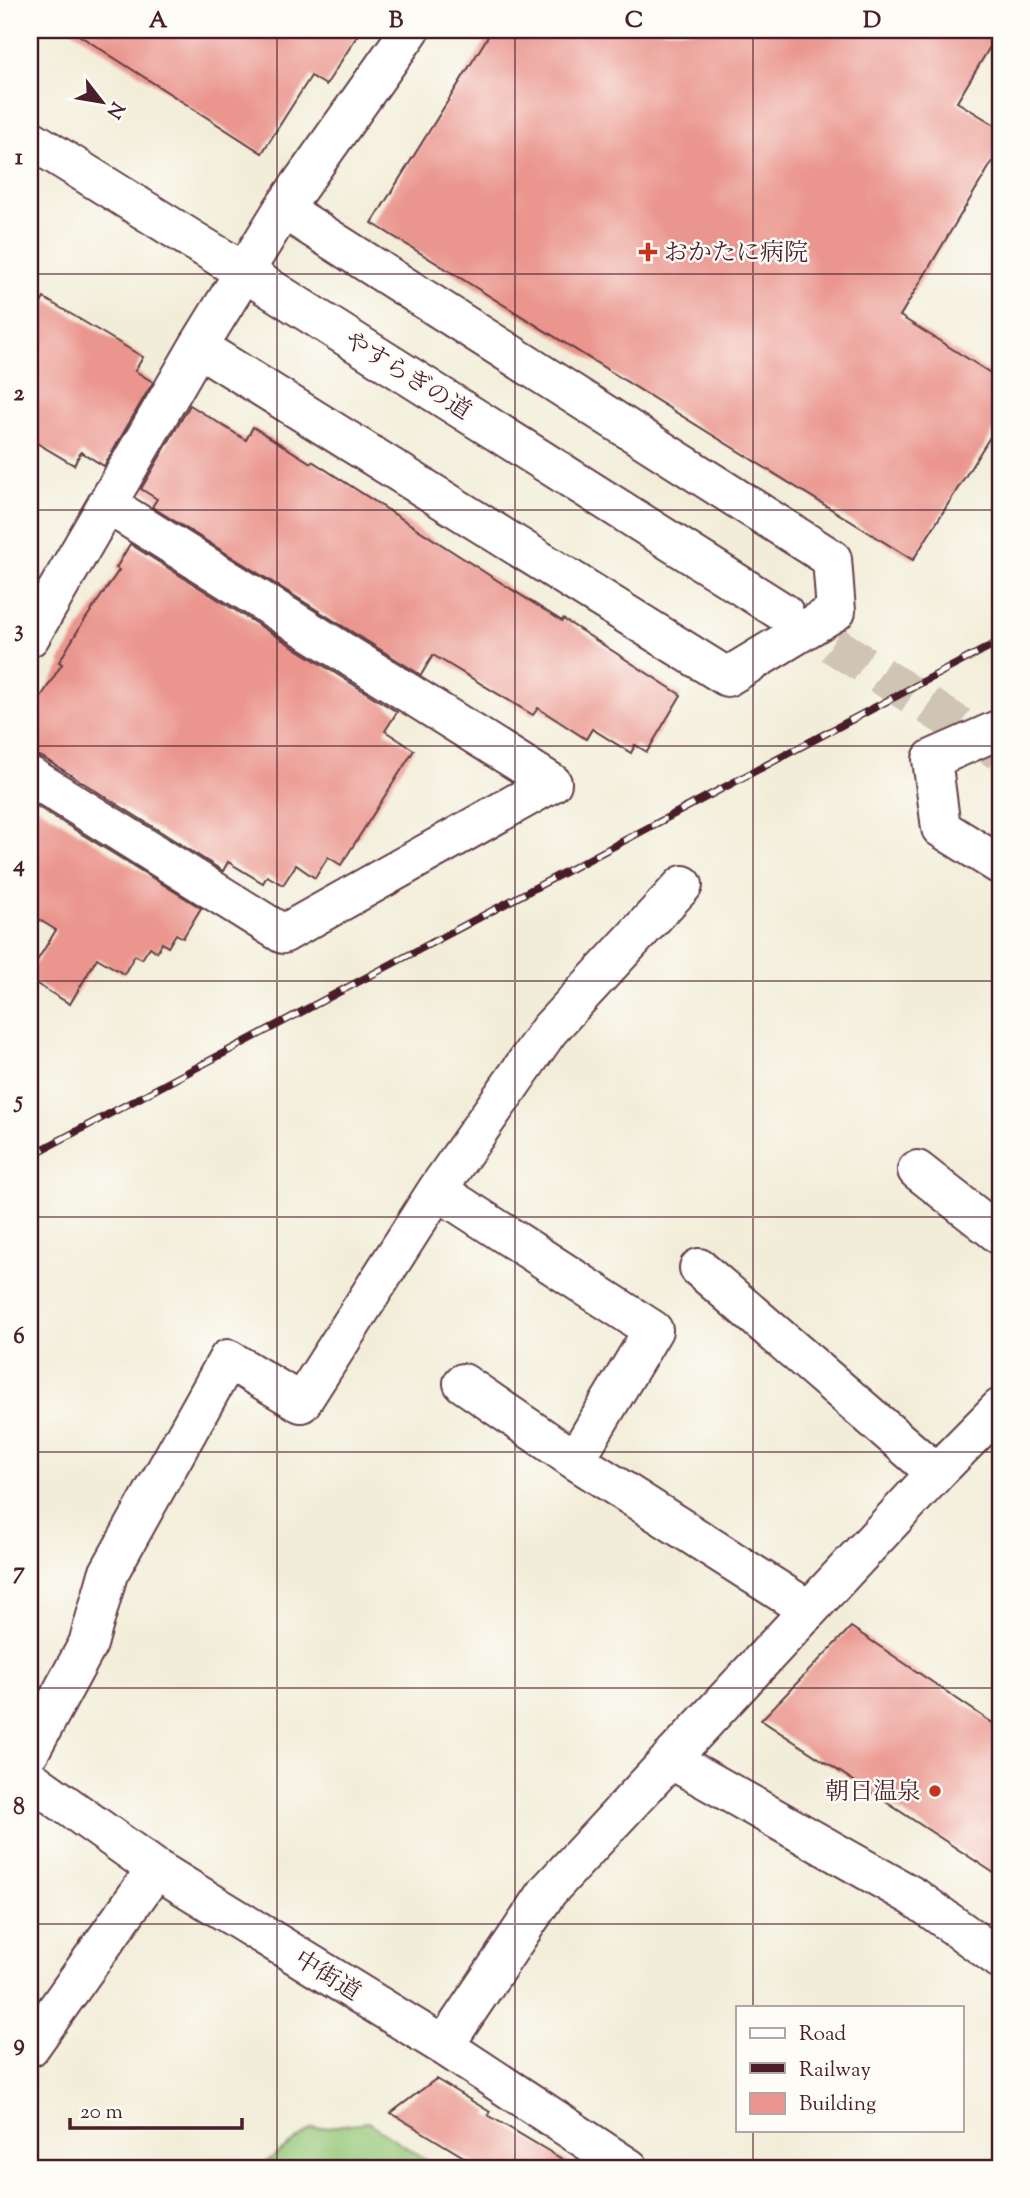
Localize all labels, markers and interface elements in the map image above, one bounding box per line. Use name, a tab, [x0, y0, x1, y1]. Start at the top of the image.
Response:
text: A	[149, 5, 168, 38]
text: B	[389, 5, 404, 38]
text: C	[625, 5, 643, 38]
text: D	[863, 5, 881, 38]
north arrow	[66, 66, 136, 136]
text: N	[99, 96, 130, 123]
text: 1	[15, 142, 23, 175]
place label: おかたに病院	[664, 237, 808, 271]
marker: おかたに病院	[638, 242, 658, 262]
street label: やすらぎの道	[337, 324, 477, 429]
text: 2	[14, 378, 25, 411]
text: 3	[14, 614, 24, 647]
text: 4	[12, 849, 25, 882]
text: 5	[13, 1085, 23, 1118]
text: 6	[13, 1321, 25, 1354]
text: 7	[13, 1556, 25, 1589]
place label: 朝日温泉	[825, 1776, 921, 1810]
marker: 朝日温泉	[927, 1783, 943, 1799]
text: 8	[13, 1792, 25, 1825]
street label: 中街道	[287, 1943, 366, 2010]
legend	[736, 2006, 964, 2132]
text: Road	[799, 2020, 846, 2050]
text: 9	[13, 2028, 25, 2061]
text: Railway	[799, 2056, 871, 2086]
scale bar	[70, 2086, 242, 2130]
text: Building	[799, 2090, 876, 2120]
text: 20 m	[80, 2098, 123, 2128]

